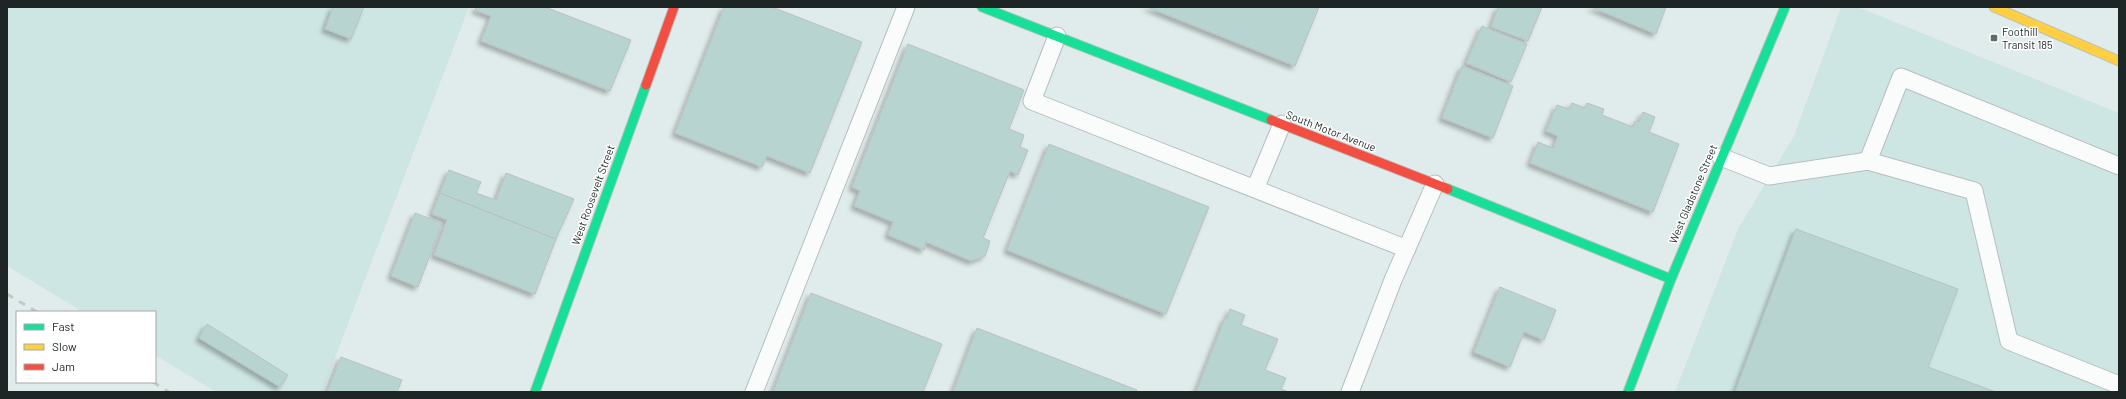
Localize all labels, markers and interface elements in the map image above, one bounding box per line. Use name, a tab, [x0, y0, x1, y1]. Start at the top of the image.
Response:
place label: Foothill Transit 185	[2002, 25, 2053, 51]
marker: Foothill Transit 185	[1989, 33, 1999, 43]
street label: South Motor Avenue	[1284, 107, 1378, 154]
street label: West Gladstone Street	[1666, 142, 1719, 245]
street label: West Roosevelt Street	[568, 143, 617, 247]
legend	[16, 311, 156, 383]
text: Fast	[52, 319, 75, 333]
text: Slow	[52, 339, 77, 353]
text: Jam	[52, 359, 75, 373]

